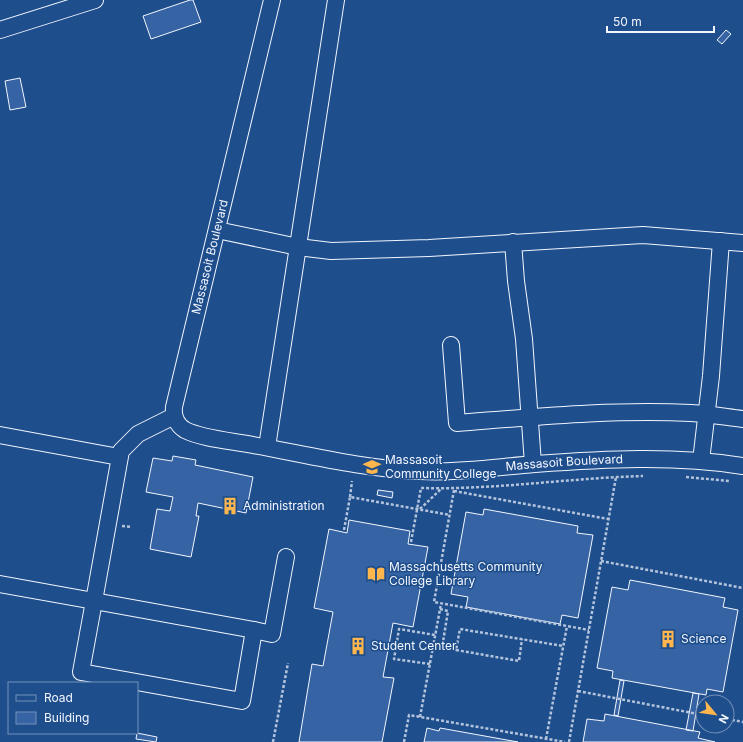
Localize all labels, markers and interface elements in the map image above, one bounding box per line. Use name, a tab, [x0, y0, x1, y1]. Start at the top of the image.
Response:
scale bar	[607, 8, 714, 34]
text: 50 m	[613, 14, 642, 29]
street label: Massasoit Boulevard	[188, 198, 231, 316]
street label: Massasoit Boulevard	[505, 451, 623, 474]
place label: Massasoit Community College	[385, 452, 496, 481]
school or university icon: Massasoit Community College	[362, 457, 382, 477]
building icon: Administration	[220, 496, 240, 516]
place label: Administration	[243, 498, 325, 513]
place label: Massachusetts Community College Library	[389, 559, 543, 588]
library icon: Massachusetts Community College Library	[366, 564, 386, 584]
building icon: Science	[658, 629, 678, 649]
place label: Science	[681, 631, 726, 646]
building icon: Student Center	[348, 636, 368, 656]
place label: Student Center	[371, 638, 457, 653]
legend	[8, 682, 138, 734]
text: Road	[44, 690, 73, 705]
north arrow	[695, 694, 735, 734]
text: Building	[44, 710, 89, 725]
text: N	[716, 712, 732, 726]

